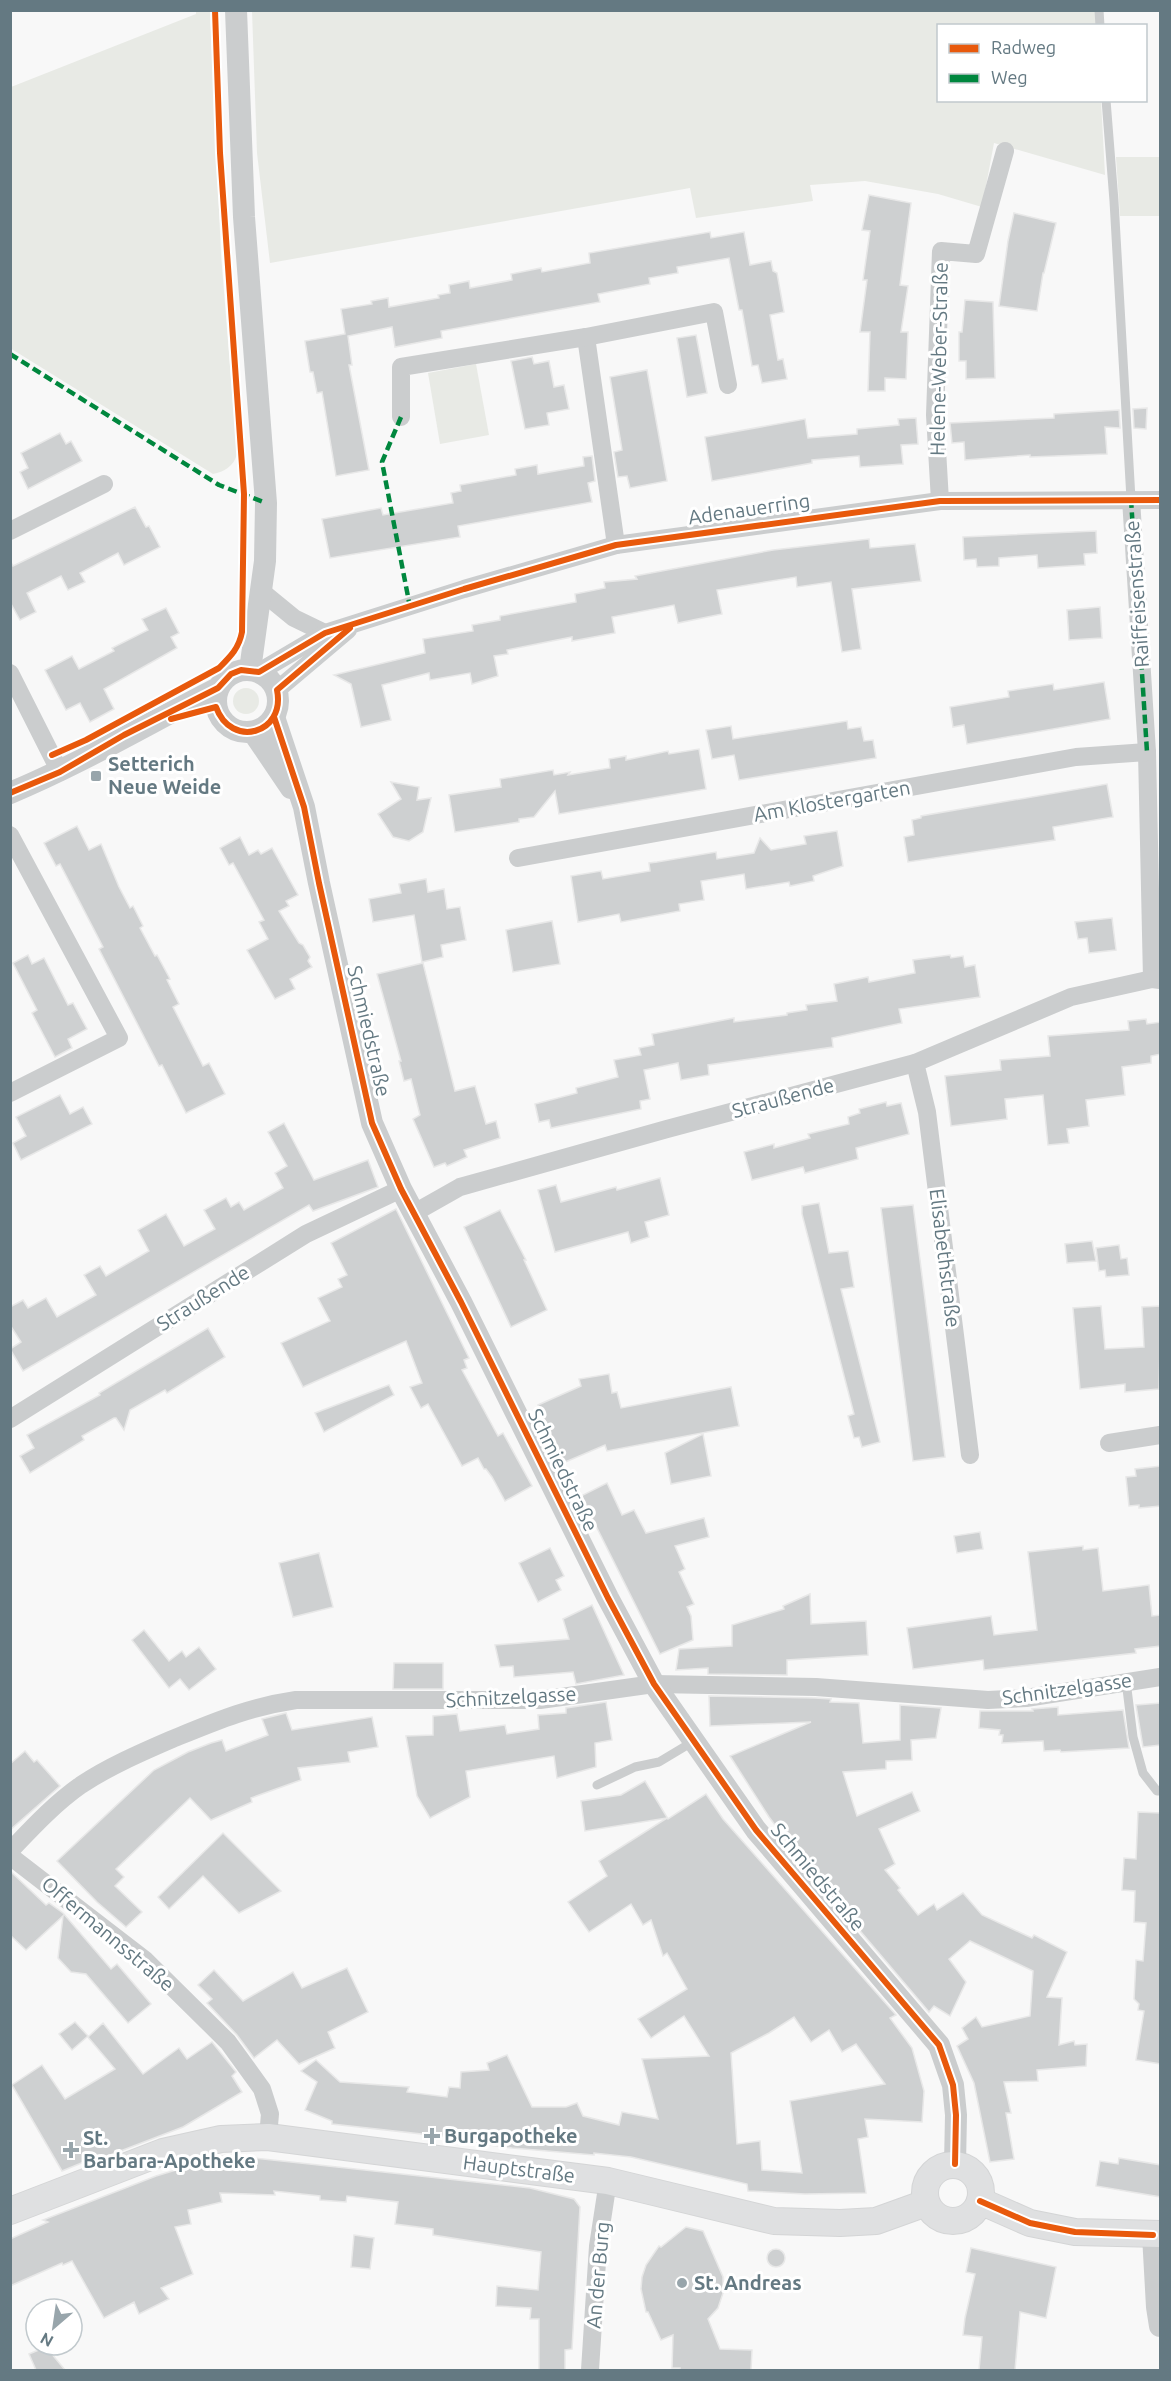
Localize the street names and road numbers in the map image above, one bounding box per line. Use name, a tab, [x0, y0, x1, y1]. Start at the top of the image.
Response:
street label: Helene-Weber-Straße	[925, 262, 952, 456]
street label: Adenauerring	[687, 489, 811, 528]
street label: Raiffeisenstraße	[1120, 520, 1153, 668]
street label: Am Klostergarten	[752, 775, 912, 826]
street label: Schmiedstraße	[343, 963, 396, 1099]
street label: Straußende	[729, 1073, 836, 1122]
street label: Elisabethstraße	[926, 1187, 965, 1329]
street label: Straußende	[152, 1260, 253, 1335]
street label: Schmiedstraße	[524, 1405, 603, 1535]
street label: Schnitzelgasse	[1001, 1668, 1133, 1709]
street label: Schnitzelgasse	[445, 1682, 577, 1711]
street label: Schmiedstraße	[767, 1818, 870, 1935]
street label: Offermannsstraße	[37, 1871, 179, 1996]
street label: Hauptstraße	[462, 2150, 576, 2187]
street label: An der Burg	[581, 2221, 614, 2329]

